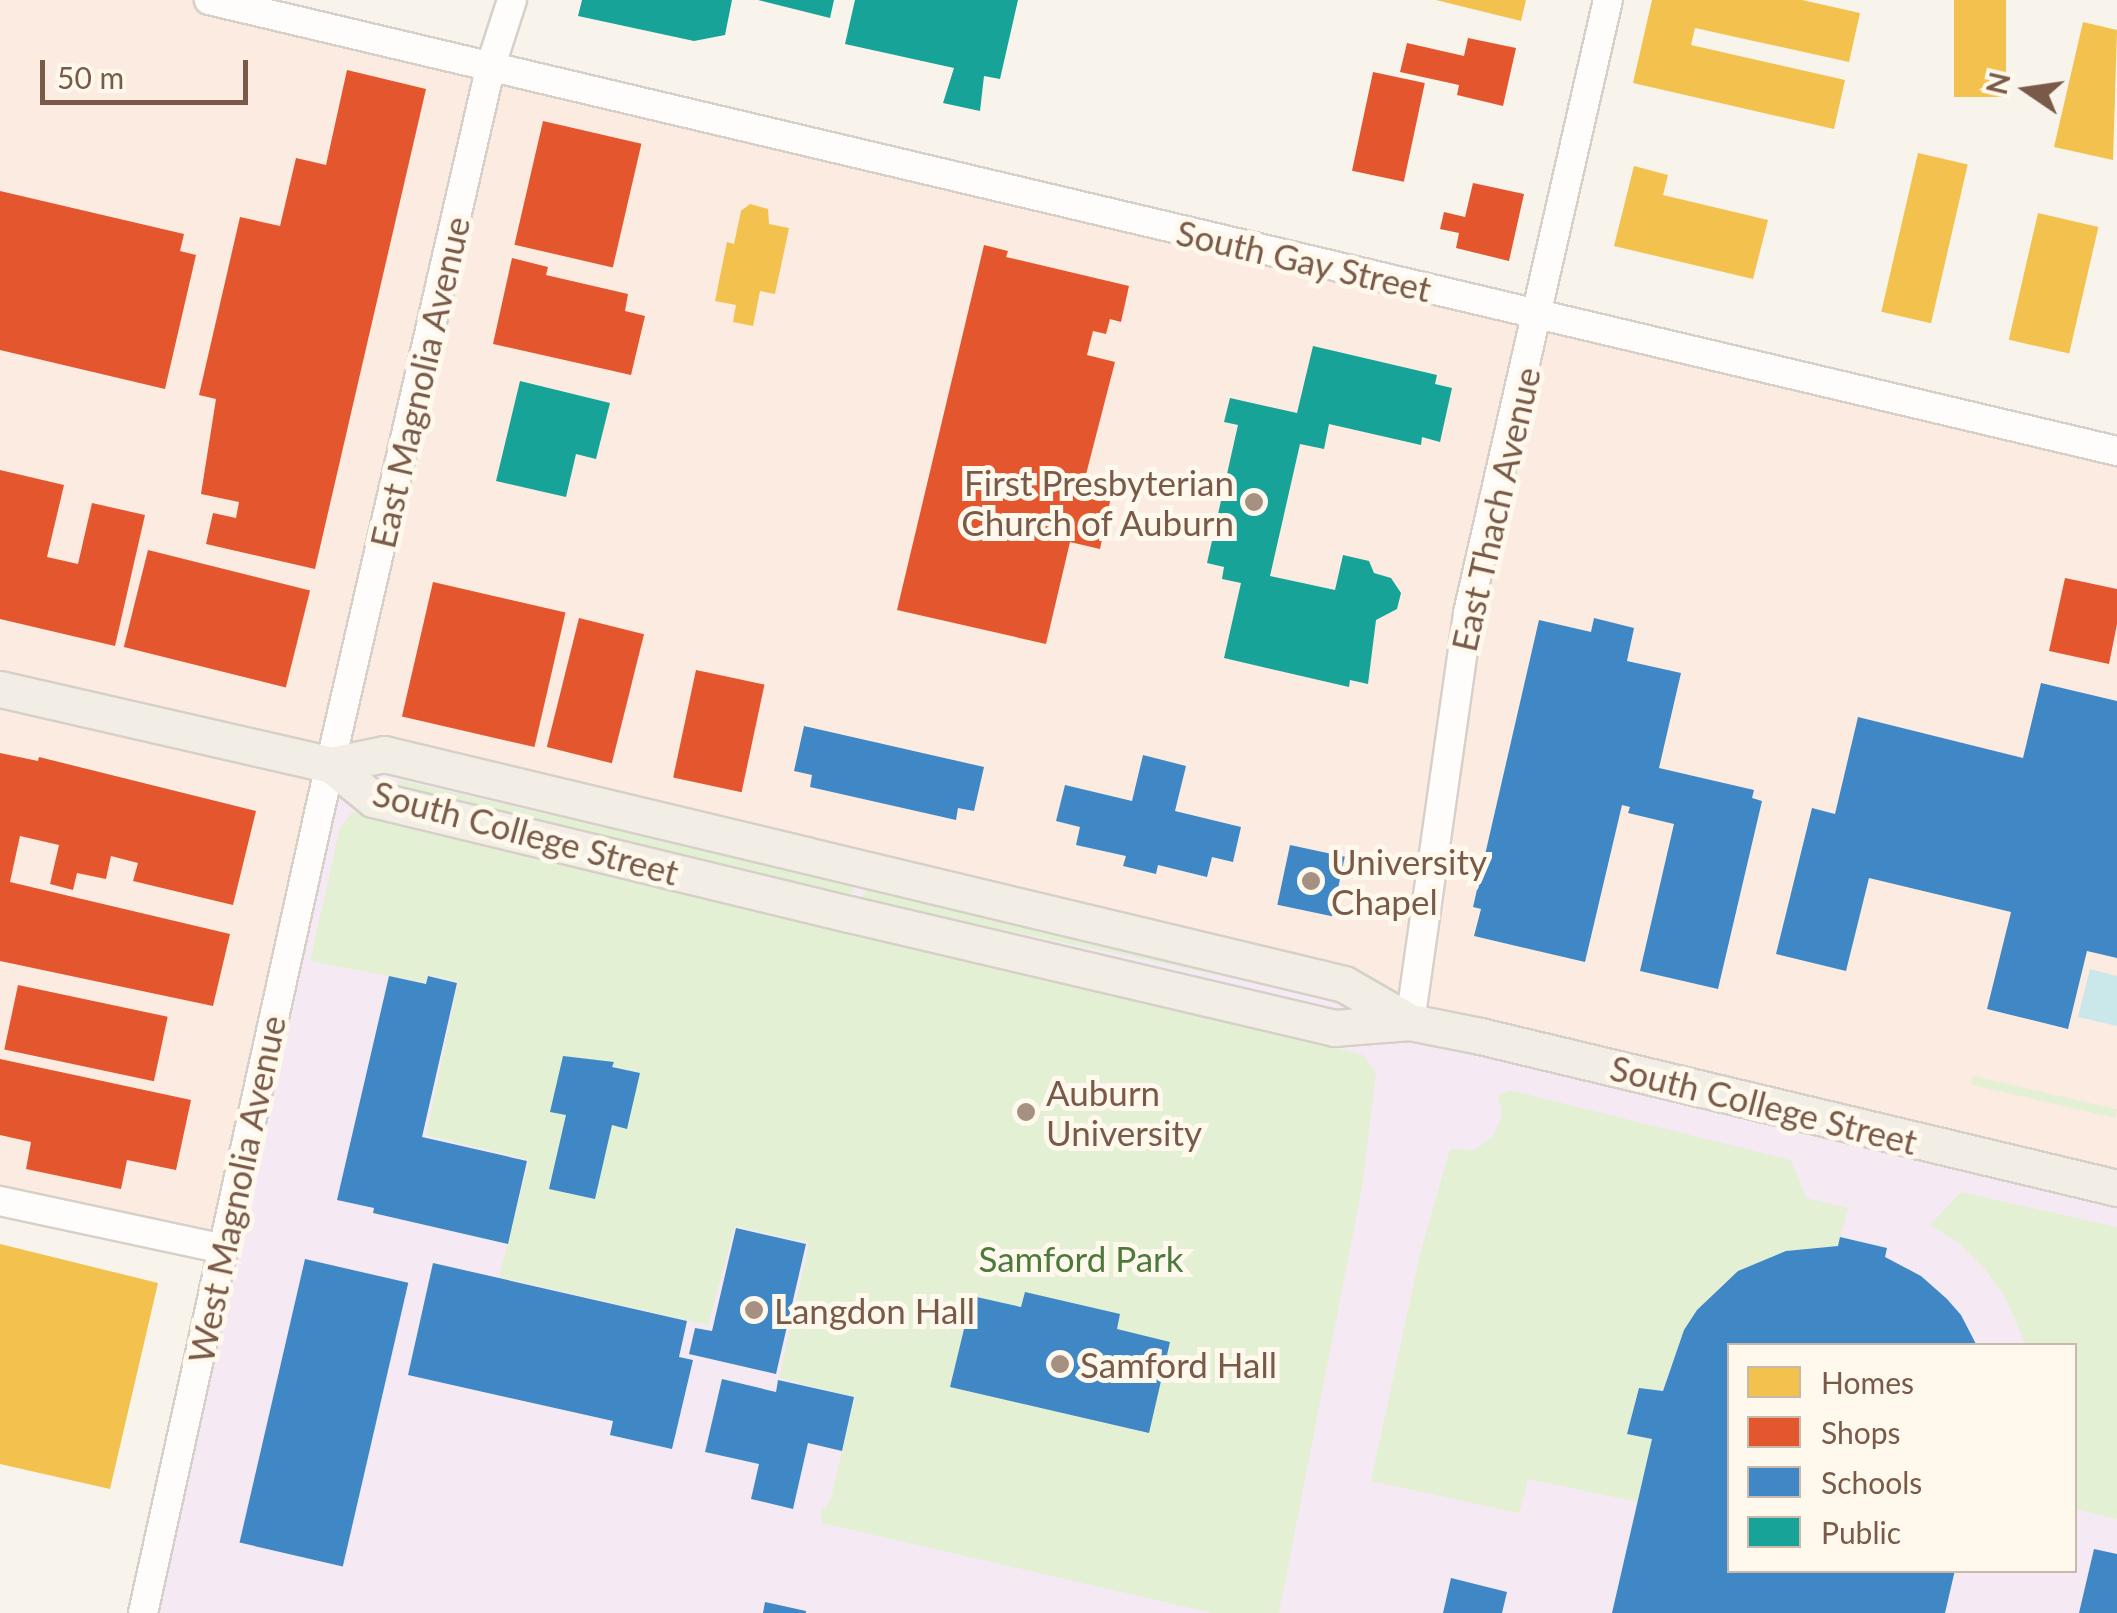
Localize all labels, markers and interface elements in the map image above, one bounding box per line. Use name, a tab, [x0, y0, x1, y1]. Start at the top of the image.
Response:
scale bar	[45, 40, 252, 102]
north arrow	[1977, 40, 2077, 140]
text: 50 m	[57, 59, 124, 95]
text: N	[1979, 69, 2017, 98]
street label: South Gay Street	[1172, 210, 1436, 310]
street label: East Magnolia Avenue	[360, 212, 478, 552]
street label: East Thach Avenue	[1442, 362, 1548, 656]
place label: First Presbyterian Church of Auburn	[960, 461, 1234, 543]
marker: First Presbyterian Church of Auburn	[1243, 491, 1265, 513]
street label: South College Street	[369, 771, 683, 893]
place label: University Chapel	[1331, 840, 1487, 922]
marker: University Chapel	[1300, 870, 1322, 892]
street label: West Magnolia Avenue	[179, 1011, 293, 1367]
street label: South College Street	[1606, 1046, 1922, 1162]
place label: Auburn University	[1046, 1071, 1202, 1153]
marker: Auburn University	[1015, 1101, 1037, 1123]
park label: Samford Park	[978, 1237, 1184, 1279]
place label: Langdon Hall	[774, 1289, 975, 1331]
marker: Langdon Hall	[743, 1299, 765, 1321]
place label: Samford Hall	[1080, 1343, 1277, 1385]
legend	[1727, 1343, 2077, 1573]
marker: Samford Hall	[1049, 1353, 1071, 1375]
text: Homes	[1821, 1364, 1914, 1400]
text: Shops	[1821, 1414, 1901, 1450]
text: Schools	[1821, 1464, 1922, 1500]
text: Public	[1821, 1514, 1901, 1550]

